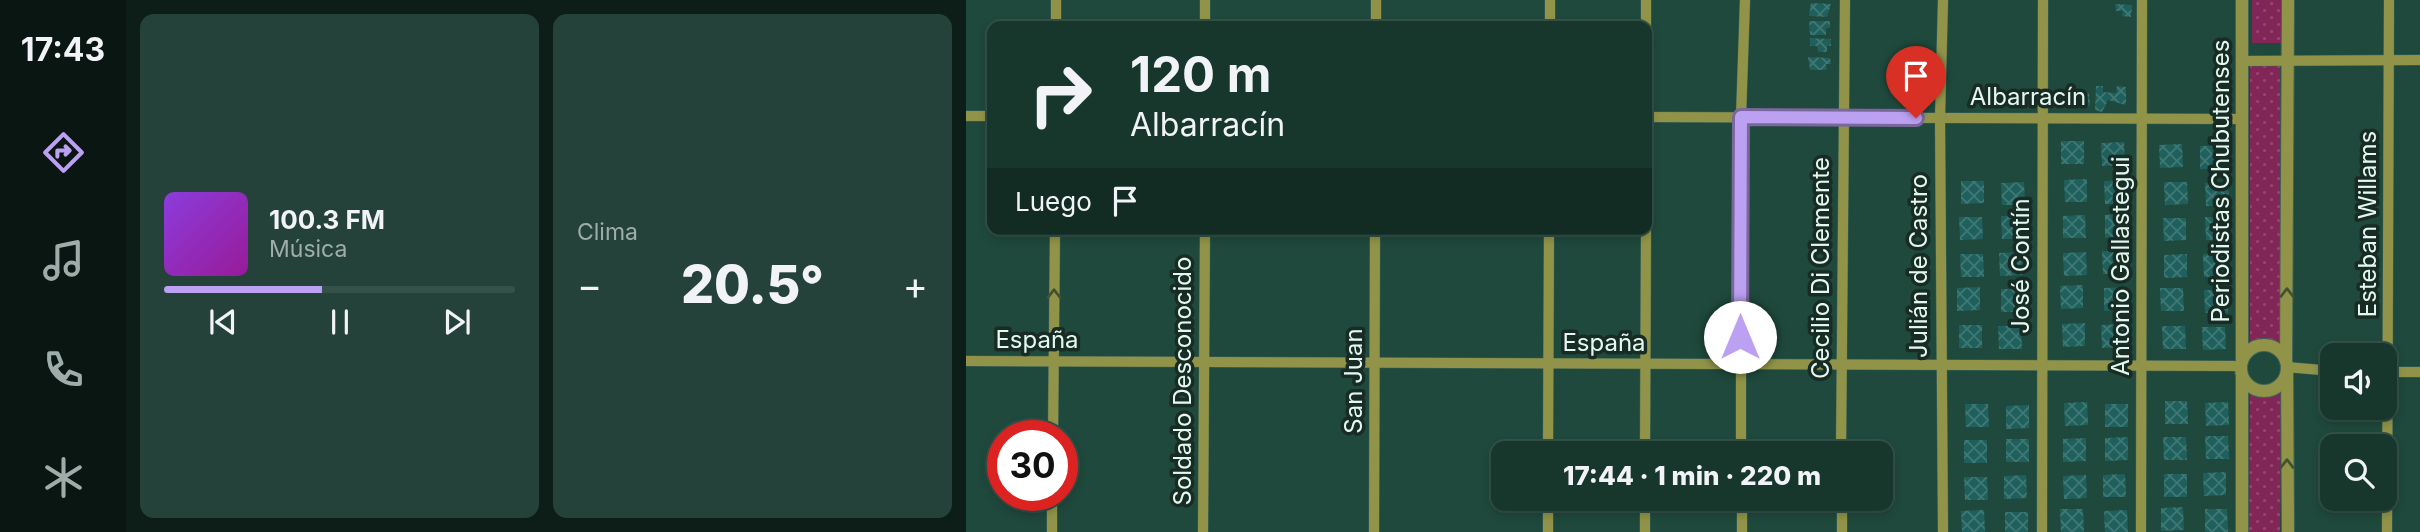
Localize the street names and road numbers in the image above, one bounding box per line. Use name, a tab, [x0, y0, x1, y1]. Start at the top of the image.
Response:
street label: Periodistas Chubutenses	[2206, 40, 2235, 322]
street label: Albarracín	[1970, 82, 2086, 111]
street label: Esteban Willams	[2353, 131, 2382, 317]
street label: Antonio Gallastegui	[2106, 156, 2135, 376]
street label: Cecilio Di Clemente	[1806, 157, 1835, 379]
street label: Julián de Castro	[1904, 174, 1933, 358]
street label: José Contín	[2006, 198, 2035, 334]
street label: Soldado Desconocido	[1168, 257, 1197, 505]
street label: España	[995, 325, 1079, 354]
street label: San Juan	[1339, 328, 1368, 434]
street label: España	[1562, 328, 1646, 357]

